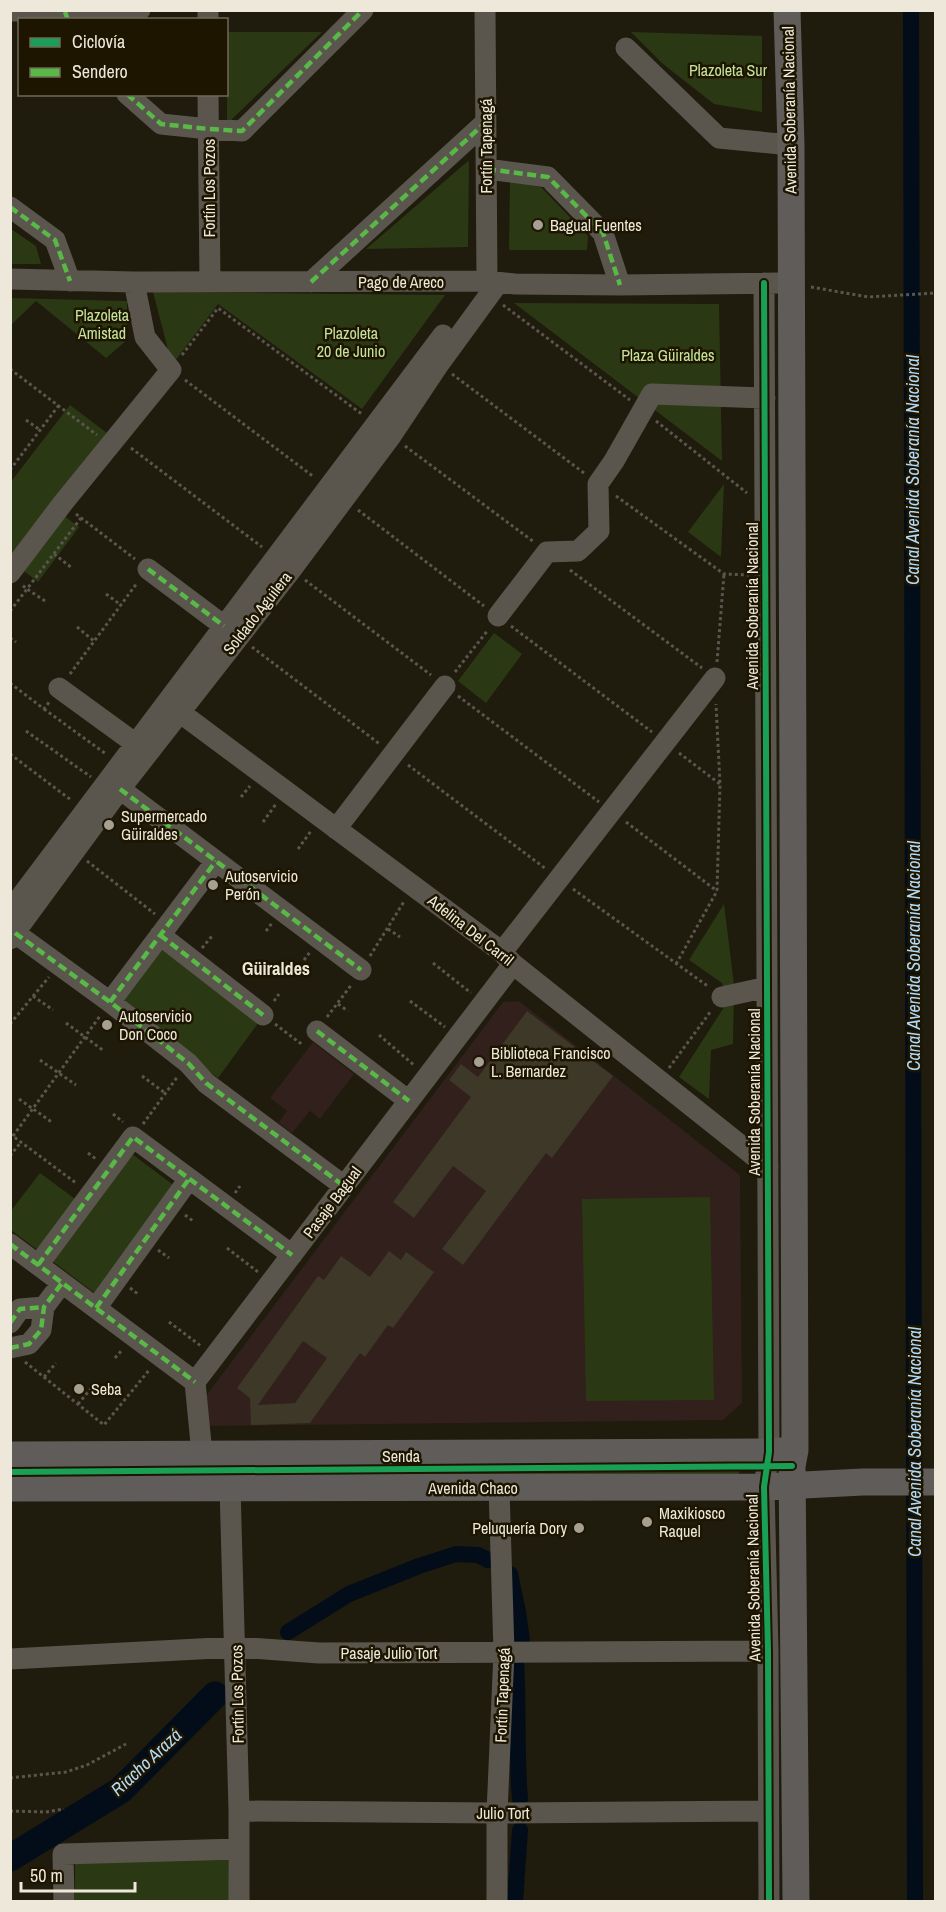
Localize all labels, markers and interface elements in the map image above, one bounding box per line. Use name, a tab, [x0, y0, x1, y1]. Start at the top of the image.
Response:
legend	[18, 18, 228, 96]
street label: Avenida Soberanía Nacional	[777, 26, 801, 195]
text: Ciclovía	[72, 29, 125, 54]
text: Sendero	[72, 59, 128, 84]
park label: Plazoleta Sur	[689, 59, 768, 81]
street label: Fortín Tapenagá	[475, 98, 497, 193]
street label: Fortín Los Pozos	[198, 139, 220, 237]
place label: Bagual Fuentes	[550, 214, 642, 236]
marker: Bagual Fuentes	[531, 218, 545, 232]
street label: Pago de Areco	[358, 271, 444, 293]
park label: Plazoleta Amistad	[75, 304, 130, 344]
park label: Plazoleta 20 de Junio	[317, 322, 385, 362]
park label: Plaza Güiraldes	[621, 344, 715, 366]
water label: Canal Avenida Soberanía Nacional	[900, 354, 925, 585]
street label: Avenida Soberanía Nacional	[741, 522, 763, 691]
street label: Soldado Aguilera	[218, 566, 297, 659]
place label: Supermercado Güiraldes	[121, 805, 207, 845]
marker: Supermercado Güiraldes	[102, 818, 116, 832]
water label: Canal Avenida Soberanía Nacional	[901, 840, 926, 1071]
place label: Autoservicio Perón	[224, 865, 298, 905]
marker: Autoservicio Perón	[206, 878, 220, 892]
street label: Adelina Del Carril	[423, 889, 519, 971]
district label: Güiraldes	[242, 956, 310, 981]
place label: Autoservicio Don Coco	[118, 1005, 192, 1045]
street label: Avenida Soberanía Nacional	[743, 1008, 765, 1177]
marker: Autoservicio Don Coco	[100, 1018, 114, 1032]
place label: Biblioteca Francisco L. Bernardez	[491, 1042, 611, 1082]
marker: Biblioteca Francisco L. Bernardez	[472, 1055, 486, 1069]
street label: Pasaje Bagual	[298, 1162, 366, 1242]
water label: Canal Avenida Soberanía Nacional	[902, 1326, 927, 1557]
place label: Seba	[91, 1378, 122, 1400]
marker: Seba	[72, 1382, 86, 1396]
street label: Senda	[382, 1445, 421, 1467]
street label: Avenida Chaco	[427, 1477, 518, 1499]
street label: Avenida Soberanía Nacional	[741, 1494, 765, 1663]
place label: Maxikiosco Raquel	[659, 1502, 725, 1542]
marker: Maxikiosco Raquel	[640, 1515, 654, 1529]
place label: Peluquería Dory	[472, 1517, 567, 1539]
marker: Peluquería Dory	[572, 1521, 586, 1535]
street label: Pasaje Julio Tort	[341, 1642, 438, 1664]
street label: Fortín Los Pozos	[225, 1645, 249, 1743]
street label: Fortín Tapenagá	[489, 1646, 515, 1743]
water label: Riacho Arazá	[105, 1723, 187, 1801]
street label: Julio Tort	[476, 1802, 530, 1824]
scale bar	[21, 1855, 135, 1893]
text: 50 m	[30, 1863, 63, 1888]

